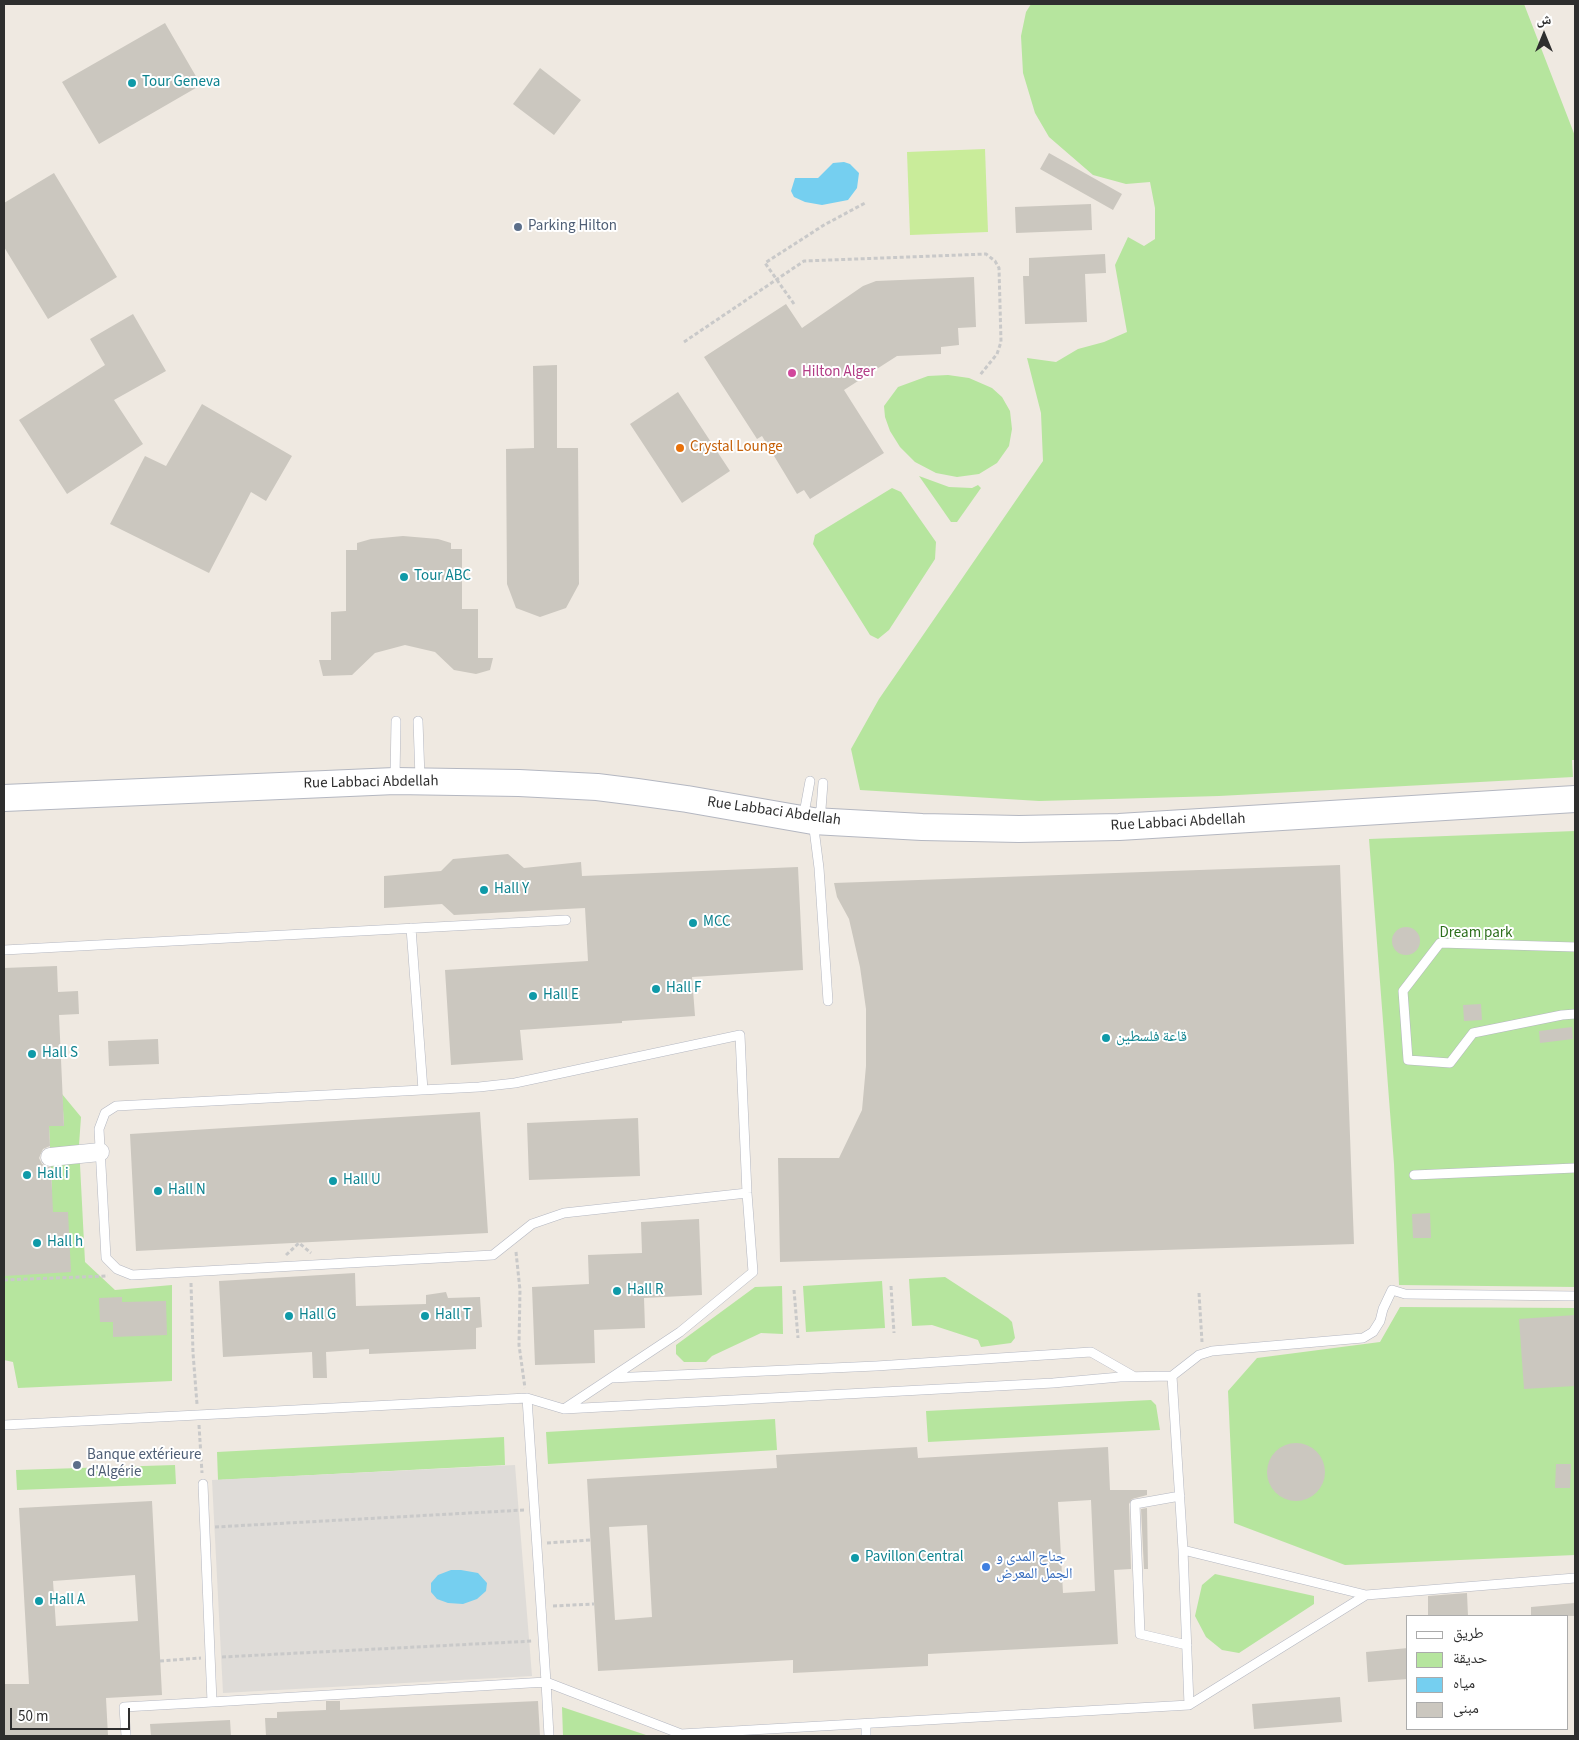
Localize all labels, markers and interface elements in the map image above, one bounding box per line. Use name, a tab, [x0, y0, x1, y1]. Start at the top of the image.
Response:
north arrow	[1519, 10, 1569, 60]
text: ش	[1537, 10, 1551, 30]
place label: Tour Geneva	[142, 74, 220, 92]
marker: Tour Geneva	[126, 77, 138, 89]
place label: Parking Hilton	[528, 218, 617, 236]
marker: Parking Hilton	[512, 221, 524, 233]
place label: Hilton Alger	[802, 364, 875, 382]
marker: Hilton Alger	[786, 367, 798, 379]
place label: Crystal Lounge	[690, 439, 783, 457]
marker: Crystal Lounge	[674, 442, 686, 454]
place label: Tour ABC	[414, 568, 471, 586]
marker: Tour ABC	[398, 571, 410, 583]
street label: Rue Labbaci Abdellah	[303, 773, 439, 793]
street label: Rue Labbaci Abdellah	[706, 794, 842, 830]
street label: Rue Labbaci Abdellah	[1110, 810, 1246, 836]
place label: Hall Y	[494, 881, 529, 899]
marker: Hall Y	[478, 884, 490, 896]
place label: MCC	[703, 914, 731, 932]
marker: MCC	[687, 917, 699, 929]
park label: Dream park	[1440, 925, 1512, 943]
place label: Hall F	[666, 980, 701, 998]
marker: Hall F	[650, 983, 662, 995]
place label: Hall E	[543, 987, 579, 1005]
marker: Hall E	[527, 990, 539, 1002]
place label: قاعة فلسطين	[1116, 1029, 1187, 1047]
marker: قاعة فلسطين	[1100, 1032, 1112, 1044]
place label: Hall S	[42, 1045, 78, 1063]
marker: Hall S	[26, 1048, 38, 1060]
place label: Hall i	[37, 1166, 69, 1184]
marker: Hall i	[21, 1169, 33, 1181]
place label: Hall U	[343, 1172, 381, 1190]
marker: Hall U	[327, 1175, 339, 1187]
place label: Hall N	[168, 1182, 206, 1200]
marker: Hall N	[152, 1185, 164, 1197]
place label: Hall h	[47, 1234, 83, 1252]
marker: Hall h	[31, 1237, 43, 1249]
place label: Hall R	[627, 1282, 664, 1300]
marker: Hall R	[611, 1285, 623, 1297]
place label: Hall G	[299, 1307, 336, 1325]
place label: Hall T	[435, 1307, 471, 1325]
marker: Hall G	[283, 1310, 295, 1322]
marker: Hall T	[419, 1310, 431, 1322]
place label: Banque extérieure d'Algérie	[87, 1447, 201, 1482]
marker: Banque extérieure d'Algérie	[71, 1459, 83, 1471]
place label: Pavillon Central	[865, 1549, 964, 1567]
place label: جناح المدى و الجمل المعرض	[996, 1549, 1072, 1584]
marker: Pavillon Central	[849, 1552, 861, 1564]
marker: جناح المدى و الجمل المعرض	[980, 1561, 992, 1573]
place label: Hall A	[49, 1592, 85, 1610]
marker: Hall A	[33, 1595, 45, 1607]
legend	[1406, 1615, 1569, 1730]
text: طريق	[1453, 1623, 1484, 1644]
text: حديقة	[1453, 1648, 1487, 1669]
text: مياه	[1453, 1673, 1475, 1694]
scale bar	[12, 1698, 132, 1730]
text: مبنى	[1453, 1698, 1479, 1719]
text: 50 m	[18, 1706, 48, 1727]

